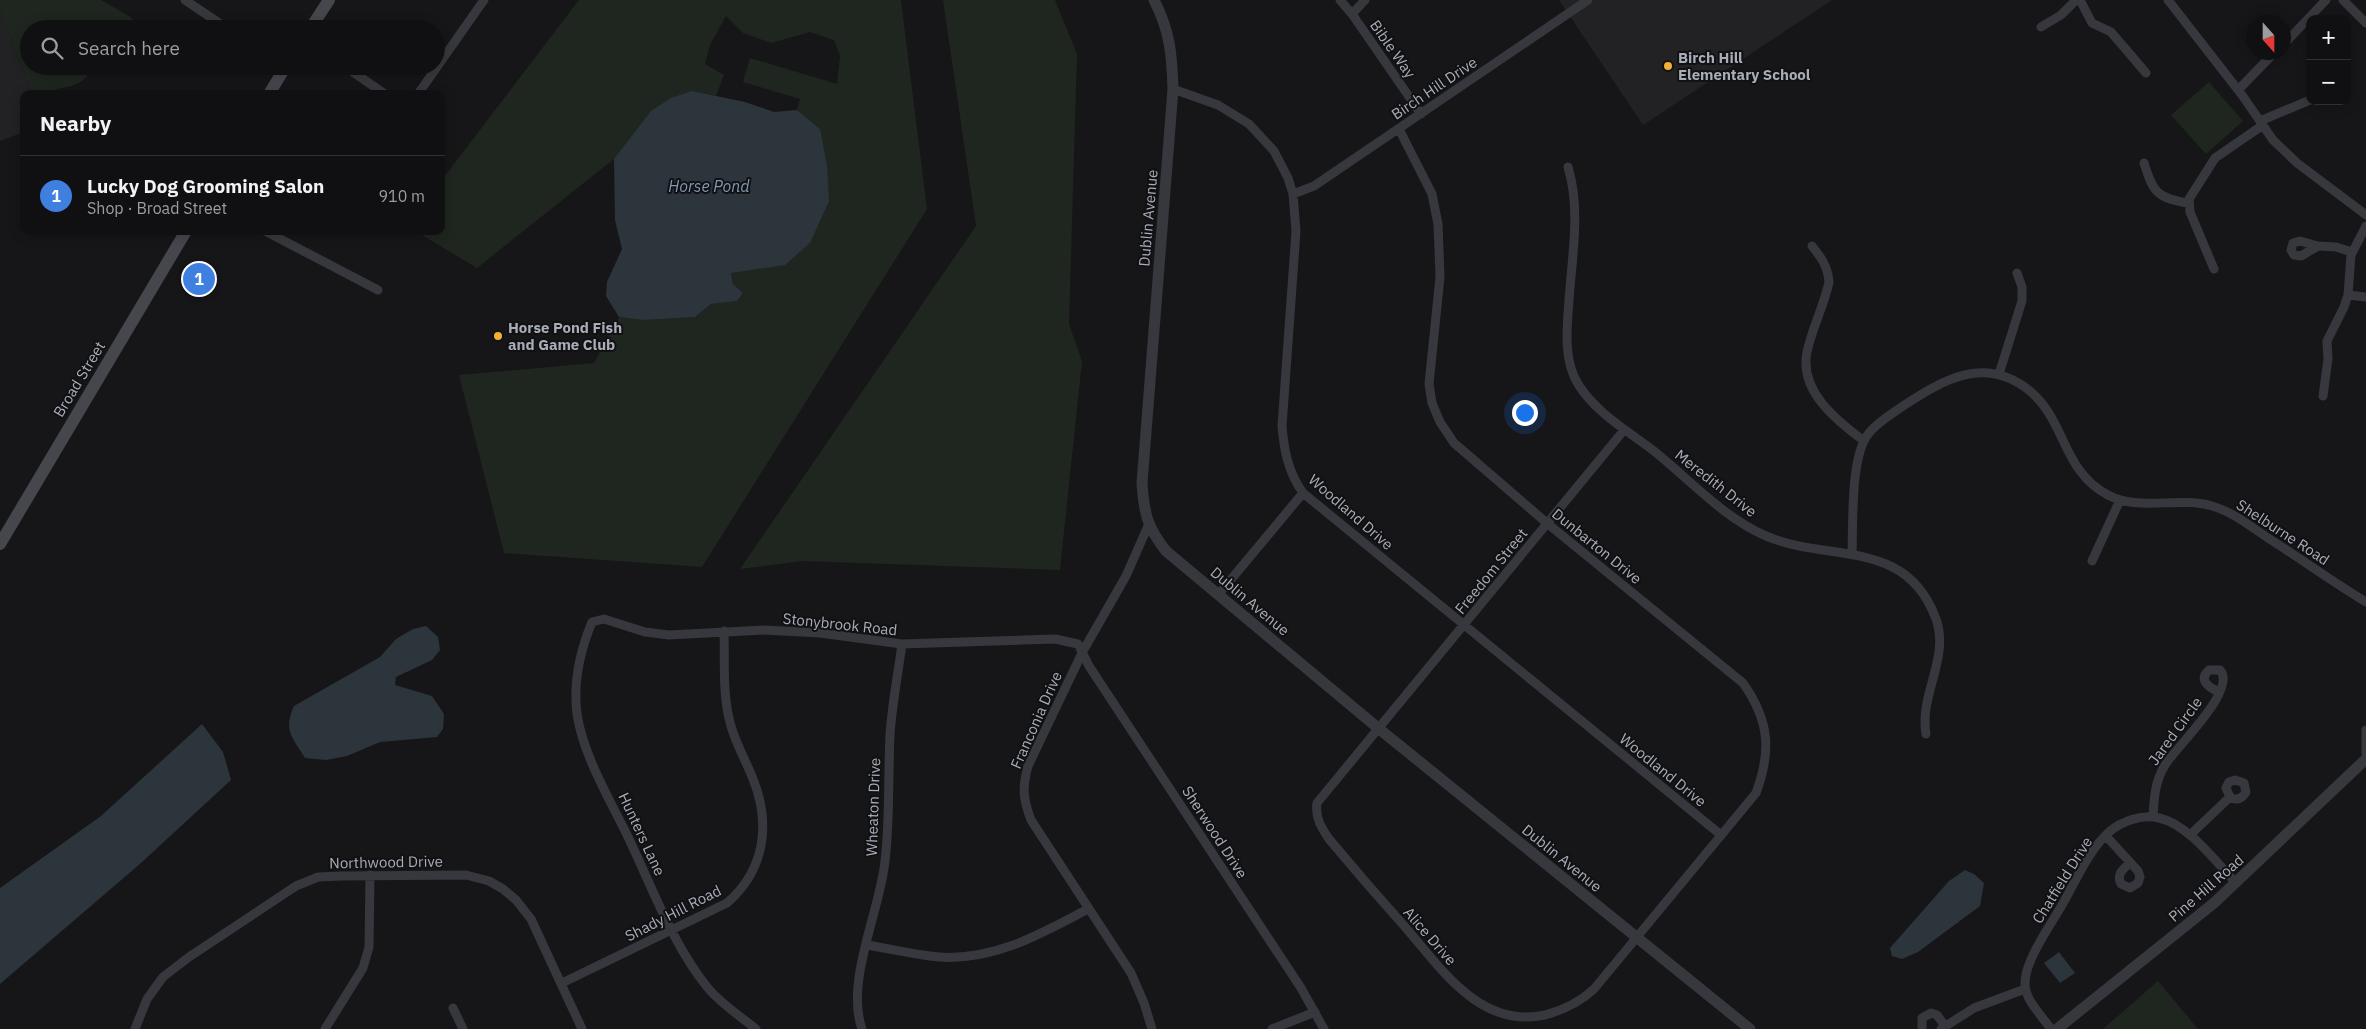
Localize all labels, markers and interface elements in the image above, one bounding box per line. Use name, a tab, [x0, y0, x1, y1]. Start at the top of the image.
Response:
north arrow	[2246, 15, 2291, 60]
map controls	[2306, 15, 2351, 105]
button: +	[2306, 15, 2351, 60]
street label: Bible Way	[1366, 16, 1420, 82]
search box	[20, 20, 445, 75]
icon: search	[38, 34, 66, 62]
text: Search here	[78, 36, 180, 60]
place label: Birch Hill Elementary School	[1678, 48, 1811, 84]
street label: Birch Hill Drive	[1387, 52, 1481, 124]
marker: Birch Hill Elementary School	[1662, 60, 1674, 72]
button: −	[2306, 60, 2351, 105]
text: Nearby	[40, 109, 111, 137]
street label: Dublin Avenue	[1134, 169, 1162, 267]
text: Lucky Dog Grooming Salon	[87, 174, 324, 198]
water label: Horse Pond	[668, 176, 750, 196]
text: 1	[51, 186, 61, 206]
text: 910 m	[378, 186, 425, 206]
text: Shop · Broad Street	[87, 198, 227, 218]
pin: 1	[183, 260, 215, 298]
place label: Horse Pond Fish and Game Club	[508, 318, 622, 354]
marker: Horse Pond Fish and Game Club	[492, 330, 504, 342]
street label: Broad Street	[49, 338, 109, 420]
your location	[1512, 400, 1538, 426]
street label: Meredith Drive	[1671, 445, 1761, 521]
street label: Woodland Drive	[1305, 470, 1397, 554]
street label: Shelburne Road	[2233, 495, 2333, 569]
street label: Dunbarton Drive	[1548, 504, 1646, 588]
street label: Freedom Street	[1451, 524, 1531, 618]
street label: Dublin Avenue	[1207, 562, 1293, 640]
street label: Stonybrook Road	[782, 609, 898, 639]
street label: Franconia Drive	[1006, 668, 1066, 772]
street label: Jared Circle	[2144, 693, 2206, 769]
street label: Woodland Drive	[1616, 729, 1710, 811]
street label: Wheaton Drive	[862, 757, 884, 857]
street label: Sherwood Drive	[1178, 782, 1252, 882]
street label: Hunters Lane	[614, 789, 670, 879]
street label: Dublin Avenue	[1518, 820, 1606, 896]
street label: Chatfield Drive	[2028, 833, 2096, 927]
street label: Pine Hill Road	[2164, 850, 2248, 926]
street label: Northwood Drive	[329, 852, 443, 872]
street label: Shady Hill Road	[622, 881, 724, 945]
street label: Alice Drive	[1399, 903, 1461, 969]

